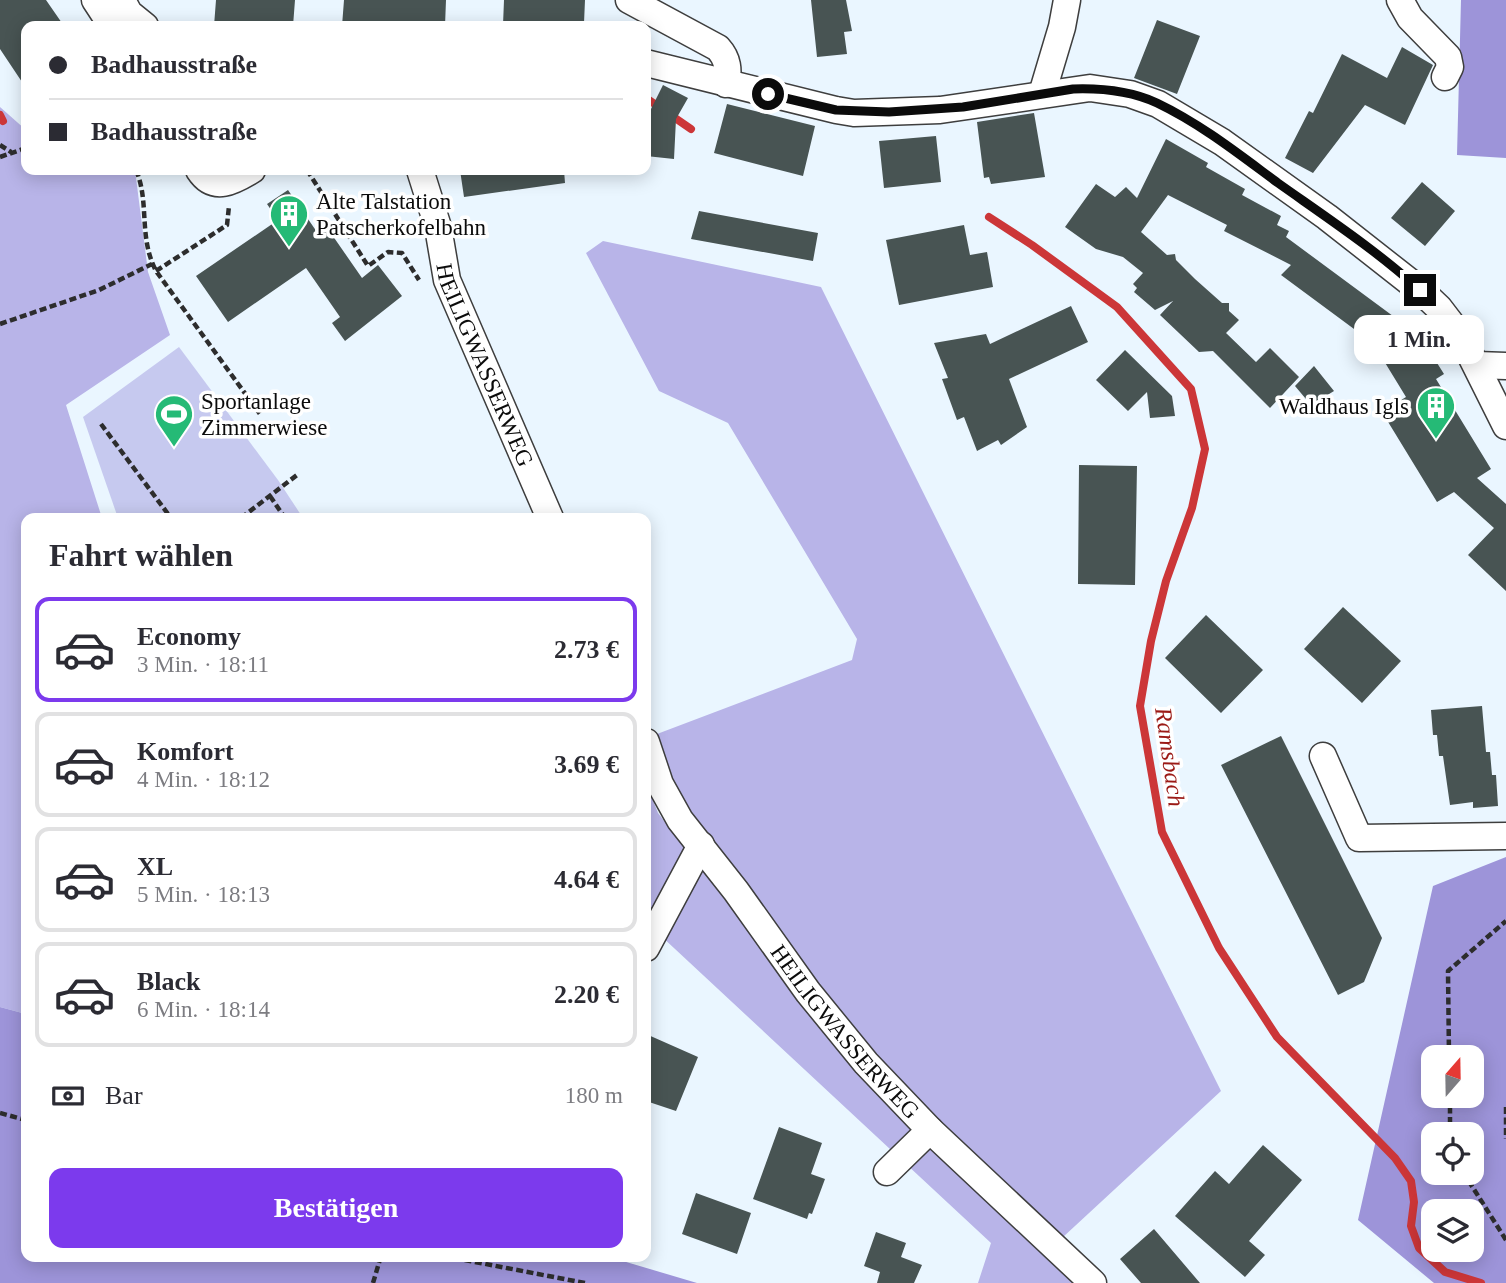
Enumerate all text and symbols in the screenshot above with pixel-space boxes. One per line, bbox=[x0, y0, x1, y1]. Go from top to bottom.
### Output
text: Badhausstraße bbox=[91, 50, 257, 79]
route start bbox=[752, 78, 784, 110]
text: Badhausstraße bbox=[91, 117, 257, 146]
place label: Alte Talstation Patscherkofelbahn bbox=[316, 189, 486, 240]
building icon: Alte Talstation Patscherkofelbahn bbox=[268, 193, 310, 248]
street label: HEILIGWASSERWEG bbox=[431, 261, 538, 470]
route end bbox=[1404, 274, 1436, 306]
callout: 1 Min. bbox=[1355, 314, 1485, 364]
text: 1 Min. bbox=[1387, 327, 1451, 352]
building icon: Waldhaus Igls bbox=[1415, 385, 1457, 440]
place label: Sportanlage Zimmerwiese bbox=[201, 389, 327, 440]
sports icon: Sportanlage Zimmerwiese bbox=[153, 393, 195, 448]
place label: Waldhaus Igls bbox=[1279, 394, 1409, 419]
text: Fahrt wählen bbox=[49, 537, 233, 573]
icon: car bbox=[53, 618, 116, 681]
text: Economy bbox=[137, 622, 241, 651]
text: 2.73 € bbox=[554, 635, 619, 664]
text: 3 Min. · 18:11 bbox=[137, 652, 269, 677]
water label: Ramsbach bbox=[1150, 705, 1190, 808]
icon: car bbox=[53, 733, 116, 796]
text: Komfort bbox=[137, 737, 234, 766]
text: 3.69 € bbox=[554, 750, 619, 779]
text: 4 Min. · 18:12 bbox=[137, 767, 270, 792]
icon: car bbox=[53, 848, 116, 911]
text: XL bbox=[137, 852, 173, 881]
text: 4.64 € bbox=[554, 865, 619, 894]
text: 5 Min. · 18:13 bbox=[137, 882, 270, 907]
street label: HEILIGWASSERWEG bbox=[765, 940, 924, 1124]
icon: car bbox=[53, 963, 116, 1026]
text: Black bbox=[137, 967, 201, 996]
text: 2.20 € bbox=[554, 980, 619, 1009]
text: 6 Min. · 18:14 bbox=[137, 997, 270, 1022]
north arrow bbox=[1421, 1045, 1484, 1108]
map controls bbox=[1421, 1045, 1484, 1262]
icon: cash bbox=[49, 1077, 87, 1115]
text: Bar bbox=[105, 1081, 143, 1110]
text: 180 m bbox=[565, 1083, 623, 1108]
button: locate bbox=[1421, 1122, 1484, 1185]
button: Bestätigen bbox=[49, 1168, 623, 1248]
button: layers bbox=[1421, 1199, 1484, 1262]

